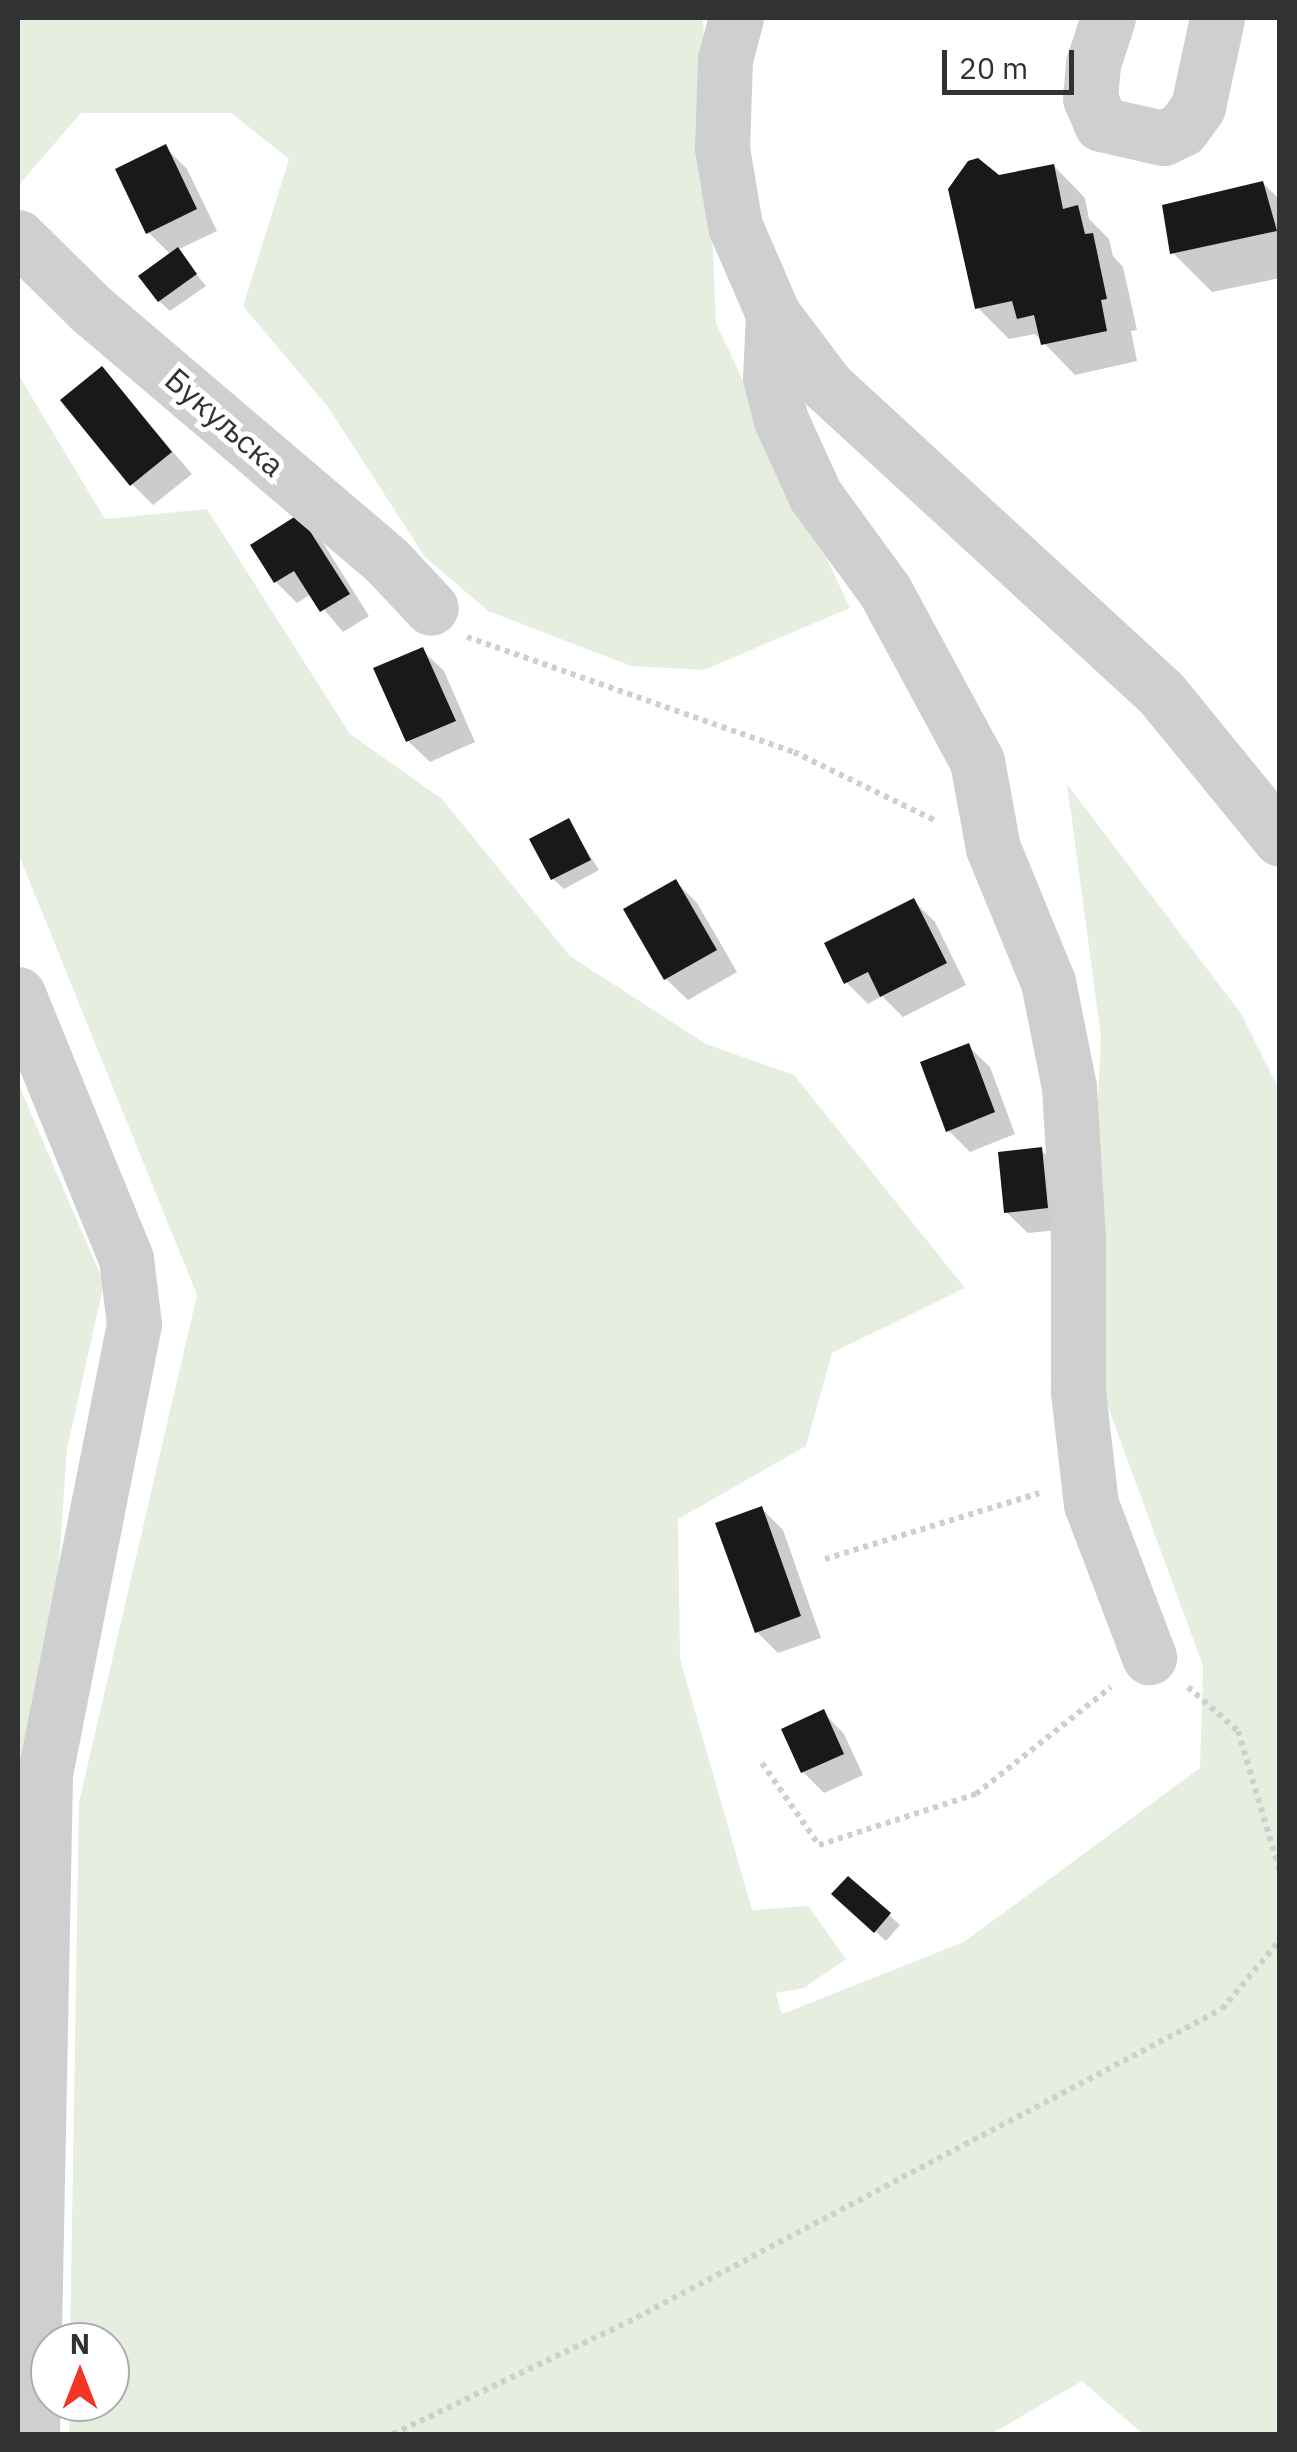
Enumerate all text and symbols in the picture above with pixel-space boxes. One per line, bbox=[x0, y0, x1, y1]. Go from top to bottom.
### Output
scale bar bbox=[947, 30, 1080, 92]
text: 20 m bbox=[959, 48, 1028, 87]
street label: Букуљска bbox=[158, 360, 292, 484]
north arrow bbox=[30, 2322, 130, 2422]
text: N bbox=[70, 2325, 90, 2362]

